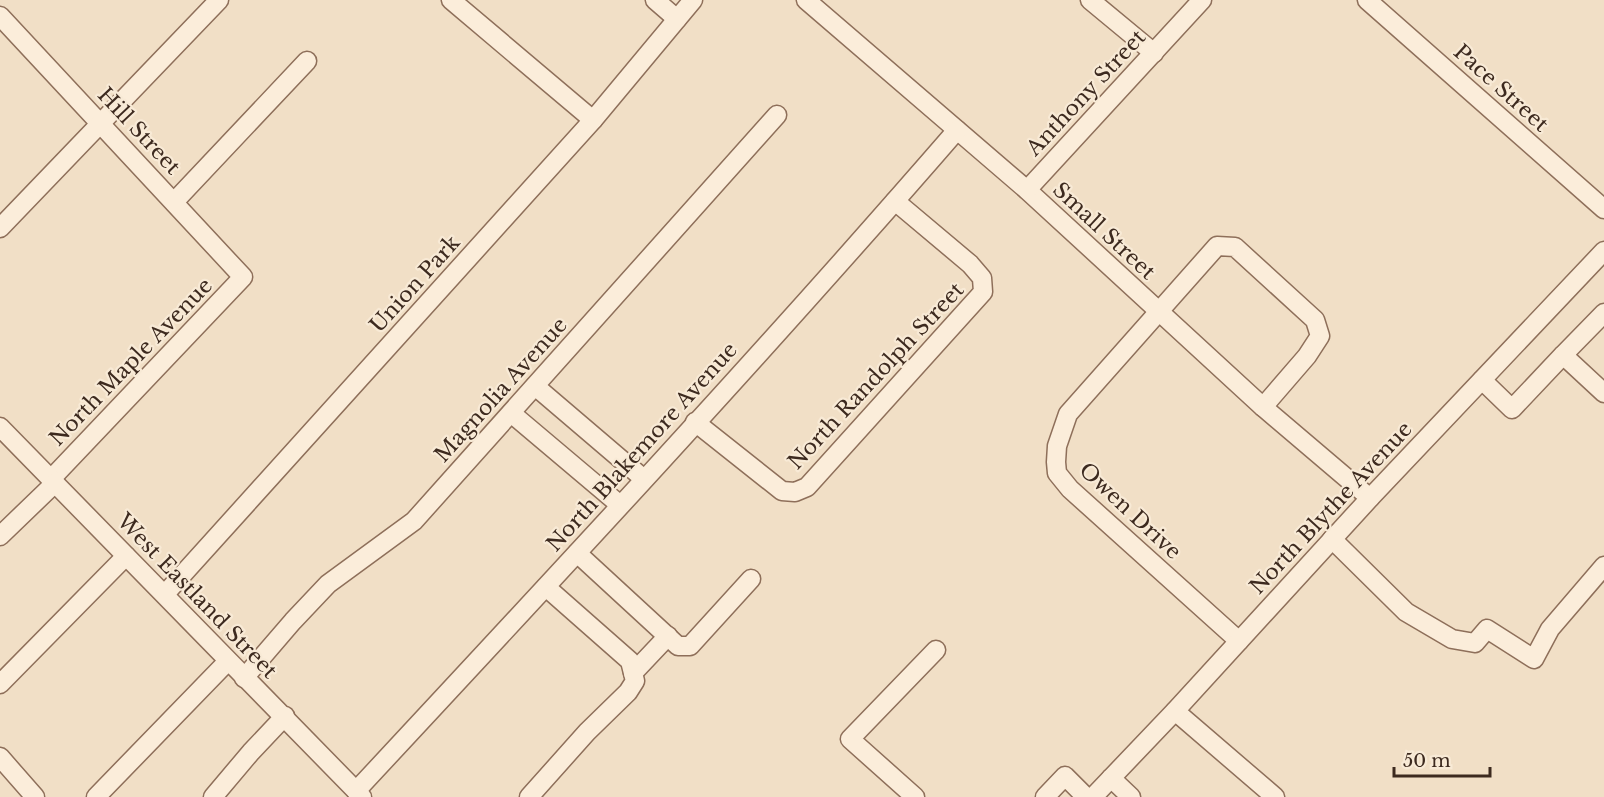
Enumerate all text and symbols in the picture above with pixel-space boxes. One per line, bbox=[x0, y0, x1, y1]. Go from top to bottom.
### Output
street label: Anthony Street bbox=[1020, 25, 1151, 162]
street label: Pace Street bbox=[1448, 39, 1554, 137]
street label: Hill Street bbox=[92, 82, 186, 180]
street label: Small Street bbox=[1047, 177, 1161, 285]
street label: Union Park bbox=[365, 230, 466, 338]
street label: North Maple Avenue bbox=[44, 273, 218, 451]
street label: North Randolph Street bbox=[783, 277, 969, 475]
street label: Magnolia Avenue bbox=[429, 312, 573, 468]
street label: North Blakemore Avenue bbox=[541, 337, 743, 557]
street label: North Blythe Avenue bbox=[1244, 416, 1418, 600]
street label: Owen Drive bbox=[1074, 457, 1186, 565]
street label: West Eastland Street bbox=[111, 507, 283, 684]
scale bar bbox=[1394, 740, 1490, 778]
text: 50 m bbox=[1403, 750, 1451, 772]

